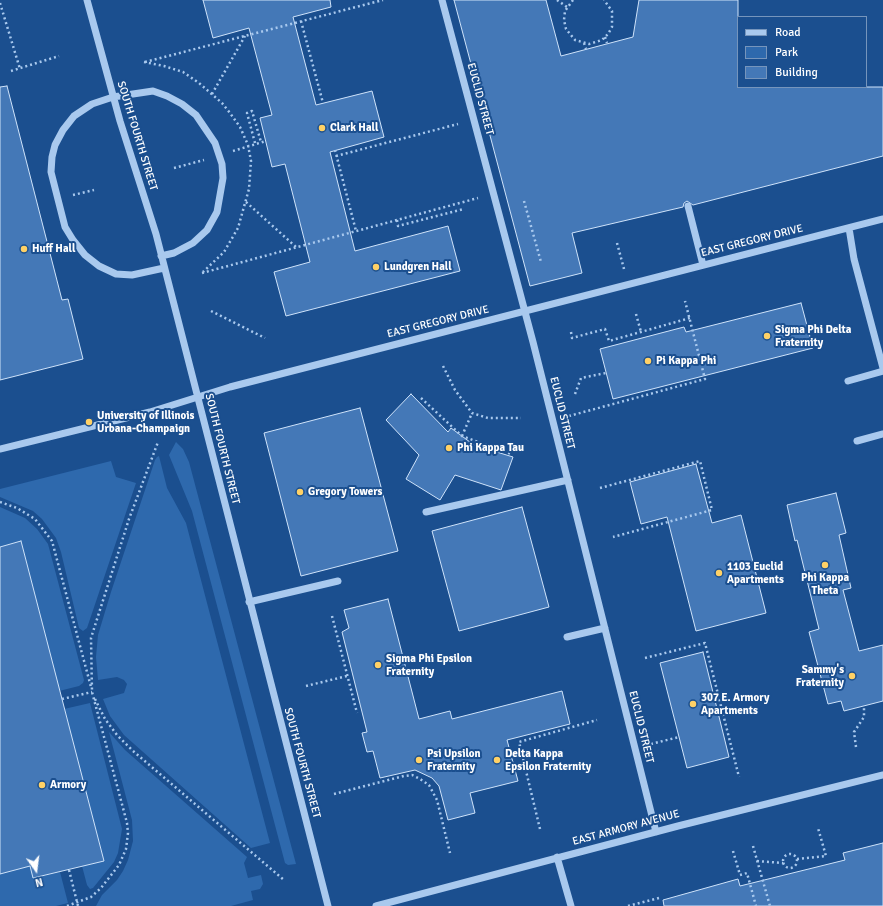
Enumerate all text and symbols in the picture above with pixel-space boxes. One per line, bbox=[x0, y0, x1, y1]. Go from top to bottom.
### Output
legend bbox=[737, 16, 867, 88]
text: Road bbox=[775, 25, 801, 40]
text: Park bbox=[775, 45, 798, 60]
street label: EUCLID STREET bbox=[464, 61, 496, 137]
text: Building bbox=[775, 65, 818, 80]
street label: SOUTH FOURTH STREET bbox=[114, 80, 160, 192]
place label: Clark Hall bbox=[330, 121, 378, 135]
marker: Clark Hall bbox=[317, 123, 327, 133]
street label: EAST GREGORY DRIVE bbox=[700, 222, 804, 260]
place label: Huff Hall bbox=[32, 242, 75, 256]
marker: Huff Hall bbox=[19, 244, 29, 254]
place label: Lundgren Hall bbox=[384, 260, 452, 274]
marker: Lundgren Hall bbox=[371, 262, 381, 272]
street label: EAST GREGORY DRIVE bbox=[386, 303, 490, 341]
place label: Sigma Phi Delta Fraternity bbox=[775, 323, 851, 349]
marker: Sigma Phi Delta Fraternity bbox=[762, 331, 772, 341]
place label: Pi Kappa Phi bbox=[656, 354, 716, 368]
marker: Pi Kappa Phi bbox=[643, 356, 653, 366]
street label: EUCLID STREET bbox=[547, 375, 577, 451]
street label: SOUTH FOURTH STREET bbox=[202, 392, 242, 506]
place label: University of Illinois Urbana-Champaign bbox=[97, 409, 194, 435]
marker: University of Illinois Urbana-Champaign bbox=[84, 417, 94, 427]
place label: Phi Kappa Tau bbox=[457, 441, 524, 455]
marker: Phi Kappa Tau bbox=[444, 443, 454, 453]
place label: Gregory Towers bbox=[308, 485, 382, 499]
marker: Gregory Towers bbox=[295, 487, 305, 497]
place label: 1103 Euclid Apartments bbox=[727, 560, 784, 586]
marker: Phi Kappa Theta bbox=[820, 560, 830, 570]
marker: 1103 Euclid Apartments bbox=[714, 568, 724, 578]
place label: Phi Kappa Theta bbox=[801, 571, 849, 597]
place label: Sigma Phi Epsilon Fraternity bbox=[386, 652, 472, 678]
marker: Sigma Phi Epsilon Fraternity bbox=[373, 660, 383, 670]
place label: Sammy's Fraternity bbox=[796, 663, 844, 689]
marker: Sammy's Fraternity bbox=[847, 671, 857, 681]
street label: EUCLID STREET bbox=[626, 689, 656, 765]
place label: 307 E. Armory Apartments bbox=[701, 691, 769, 717]
marker: 307 E. Armory Apartments bbox=[688, 699, 698, 709]
street label: SOUTH FOURTH STREET bbox=[281, 706, 323, 820]
place label: Psi Upsilon Fraternity bbox=[427, 747, 481, 773]
place label: Delta Kappa Epsilon Fraternity bbox=[505, 747, 591, 773]
marker: Psi Upsilon Fraternity bbox=[414, 755, 424, 765]
marker: Delta Kappa Epsilon Fraternity bbox=[492, 755, 502, 765]
place label: Armory bbox=[50, 778, 86, 792]
marker: Armory bbox=[37, 780, 47, 790]
street label: EAST ARMORY AVENUE bbox=[571, 807, 681, 849]
north arrow bbox=[16, 850, 56, 890]
text: N bbox=[34, 875, 44, 889]

